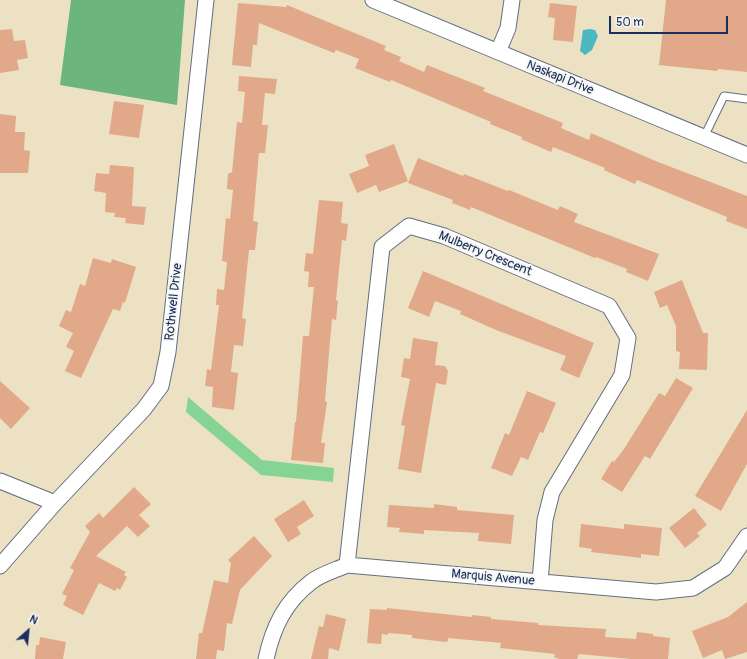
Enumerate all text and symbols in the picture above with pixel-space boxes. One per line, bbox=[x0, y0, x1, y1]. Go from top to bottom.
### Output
scale bar bbox=[611, 8, 730, 34]
text: 50 m bbox=[616, 15, 644, 30]
street label: Naskapi Drive bbox=[524, 57, 596, 99]
street label: Mulberry Crescent bbox=[436, 228, 534, 280]
street label: Rothwell Drive bbox=[162, 263, 186, 341]
street label: Marquis Avenue bbox=[451, 567, 535, 589]
north arrow bbox=[8, 611, 48, 651]
text: N bbox=[27, 612, 40, 627]

